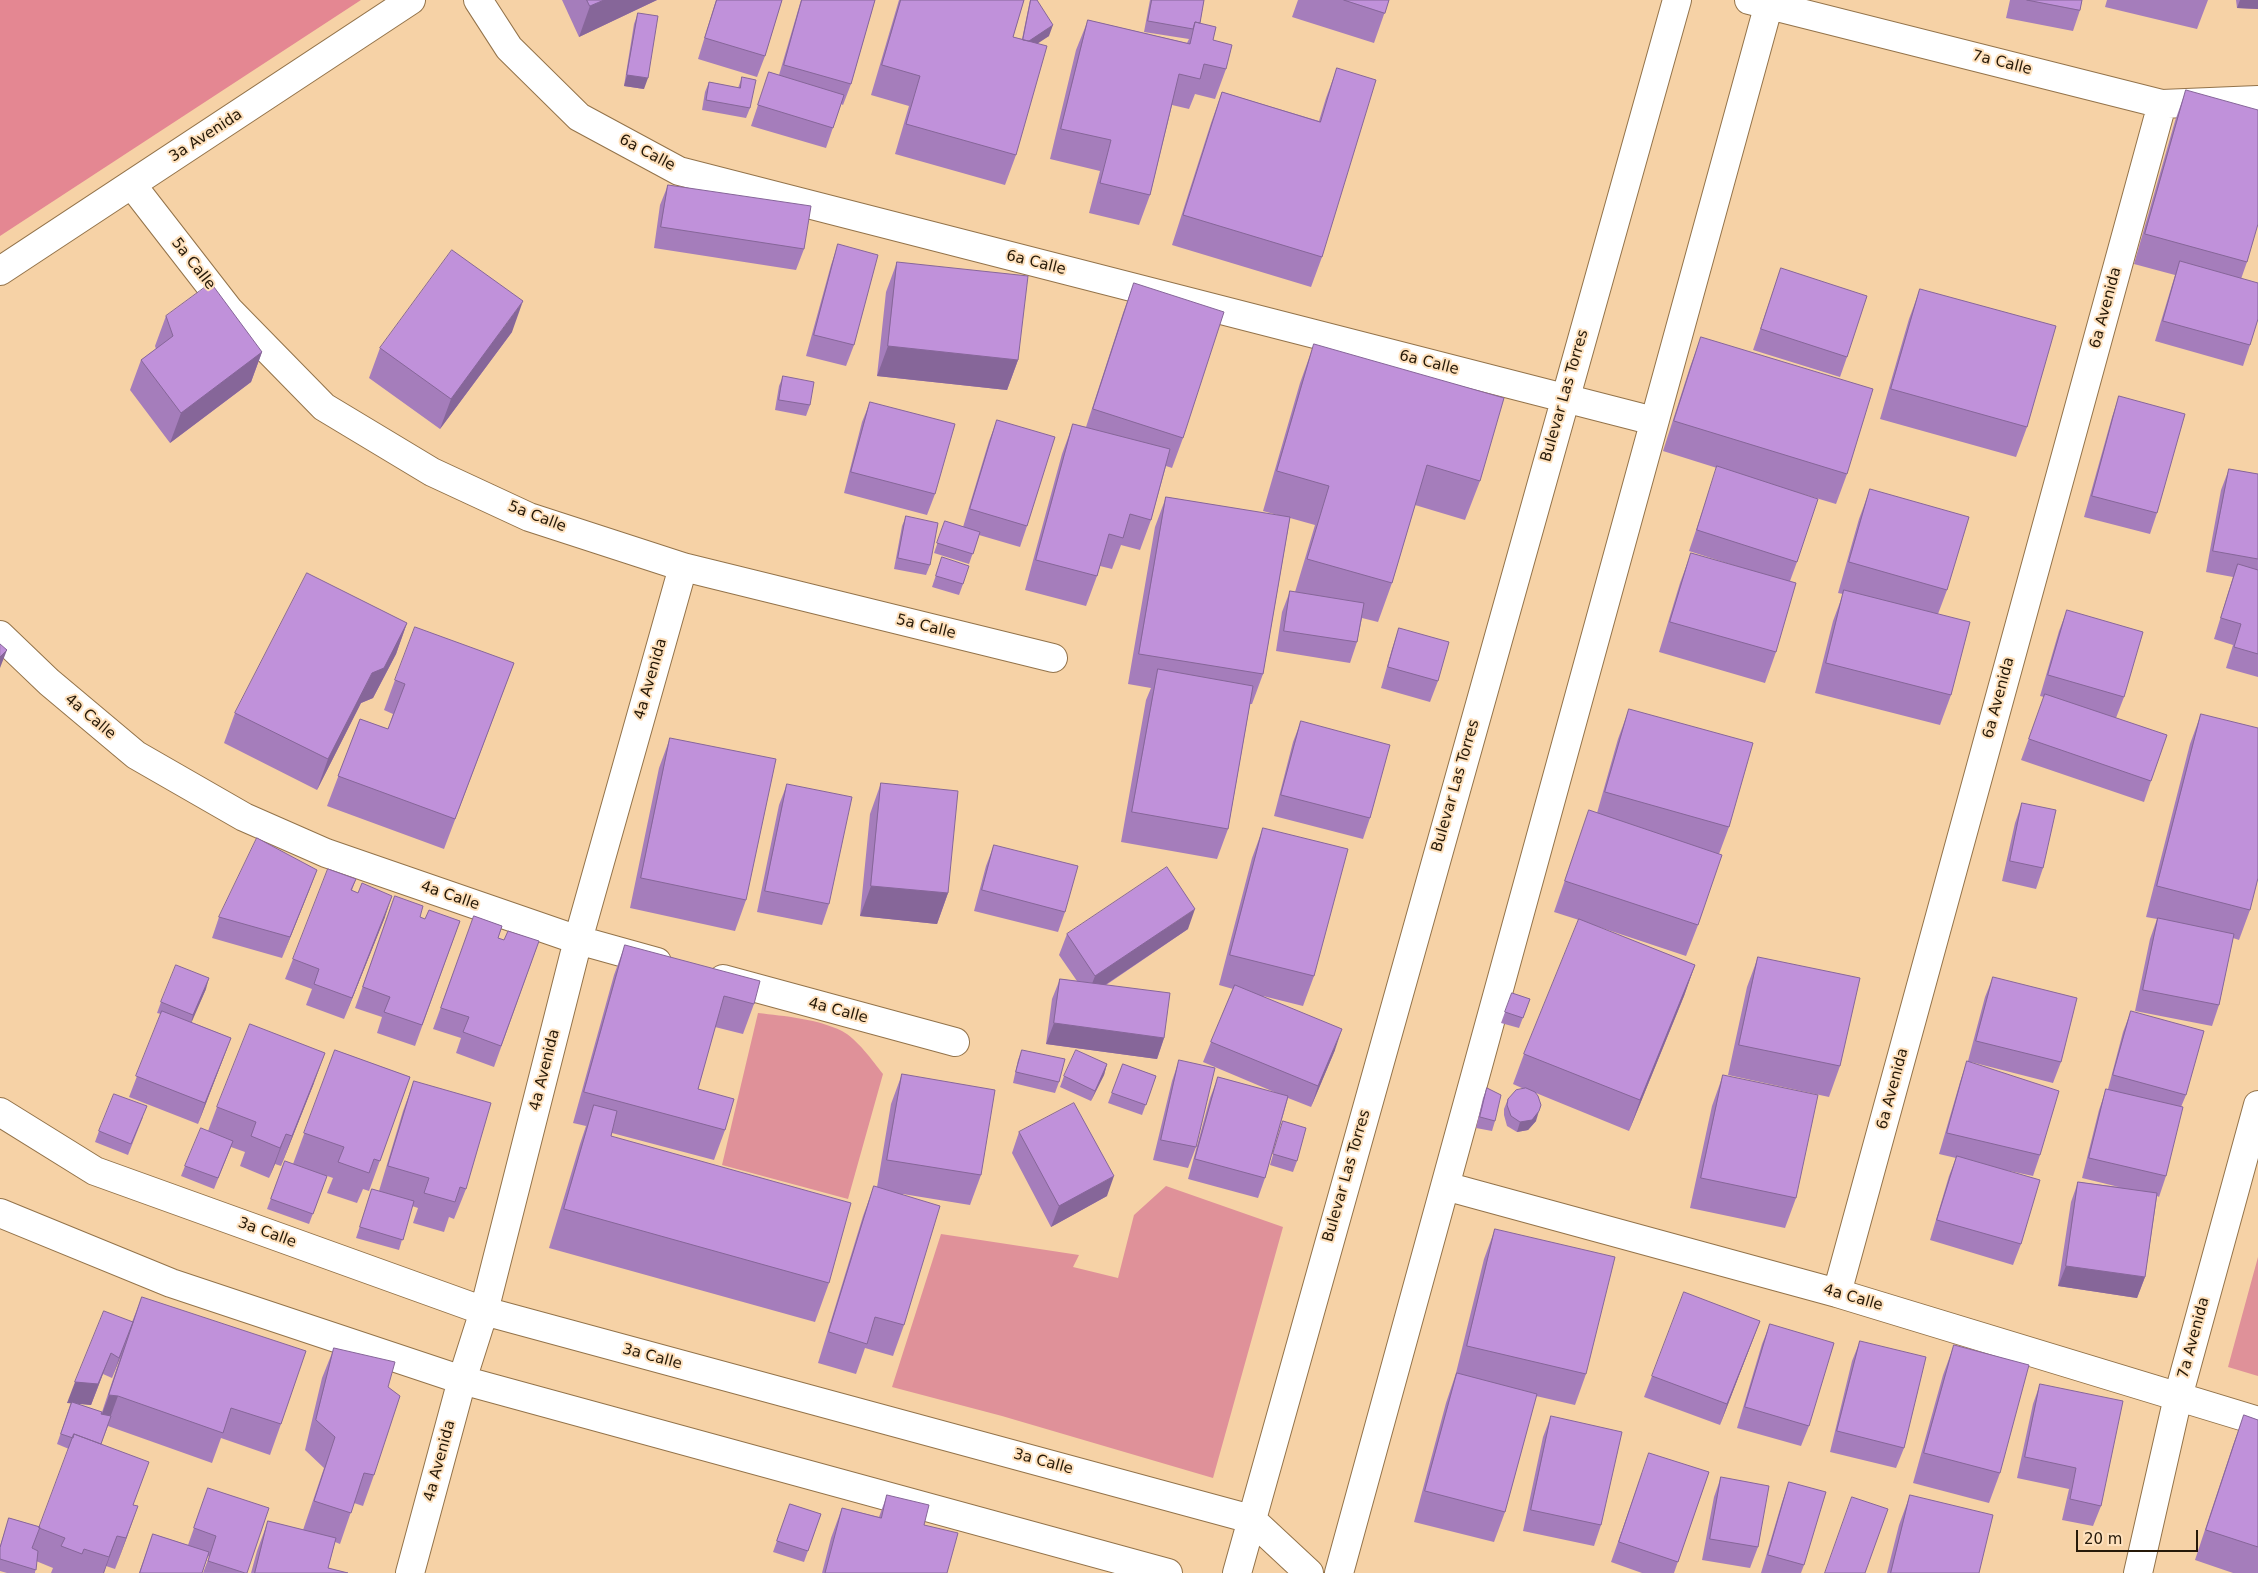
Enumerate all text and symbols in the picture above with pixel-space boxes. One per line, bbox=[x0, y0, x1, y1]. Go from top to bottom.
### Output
street label: 7a Calle bbox=[1970, 47, 2034, 79]
street label: 3a Avenida bbox=[166, 106, 246, 166]
street label: 6a Calle bbox=[616, 131, 678, 175]
street label: 5a Calle bbox=[167, 235, 219, 293]
street label: 6a Calle bbox=[1004, 247, 1068, 279]
street label: 6a Avenida bbox=[2087, 265, 2125, 351]
street label: Bulevar Las Torres bbox=[1537, 328, 1593, 464]
street label: 6a Calle bbox=[1397, 347, 1461, 379]
street label: 5a Calle bbox=[505, 498, 569, 536]
street label: 5a Calle bbox=[894, 611, 958, 643]
street label: 4a Avenida bbox=[631, 636, 671, 722]
street label: 6a Avenida bbox=[1980, 655, 2018, 741]
street label: 4a Calle bbox=[61, 691, 119, 743]
street label: Bulevar Las Torres bbox=[1428, 718, 1484, 854]
street label: 4a Calle bbox=[418, 878, 482, 914]
street label: 4a Calle bbox=[806, 994, 870, 1028]
street label: 4a Avenida bbox=[526, 1027, 564, 1113]
street label: 6a Avenida bbox=[1874, 1046, 1912, 1132]
street label: Bulevar Las Torres bbox=[1319, 1108, 1375, 1244]
street label: 3a Calle bbox=[235, 1214, 299, 1252]
street label: 4a Calle bbox=[1821, 1281, 1885, 1315]
street label: 7a Avenida bbox=[2175, 1295, 2213, 1381]
street label: 3a Calle bbox=[620, 1340, 684, 1374]
street label: 4a Avenida bbox=[421, 1418, 459, 1504]
street label: 3a Calle bbox=[1011, 1445, 1075, 1479]
scale bar bbox=[2078, 1520, 2200, 1552]
text: 20 m bbox=[2084, 1530, 2122, 1548]

